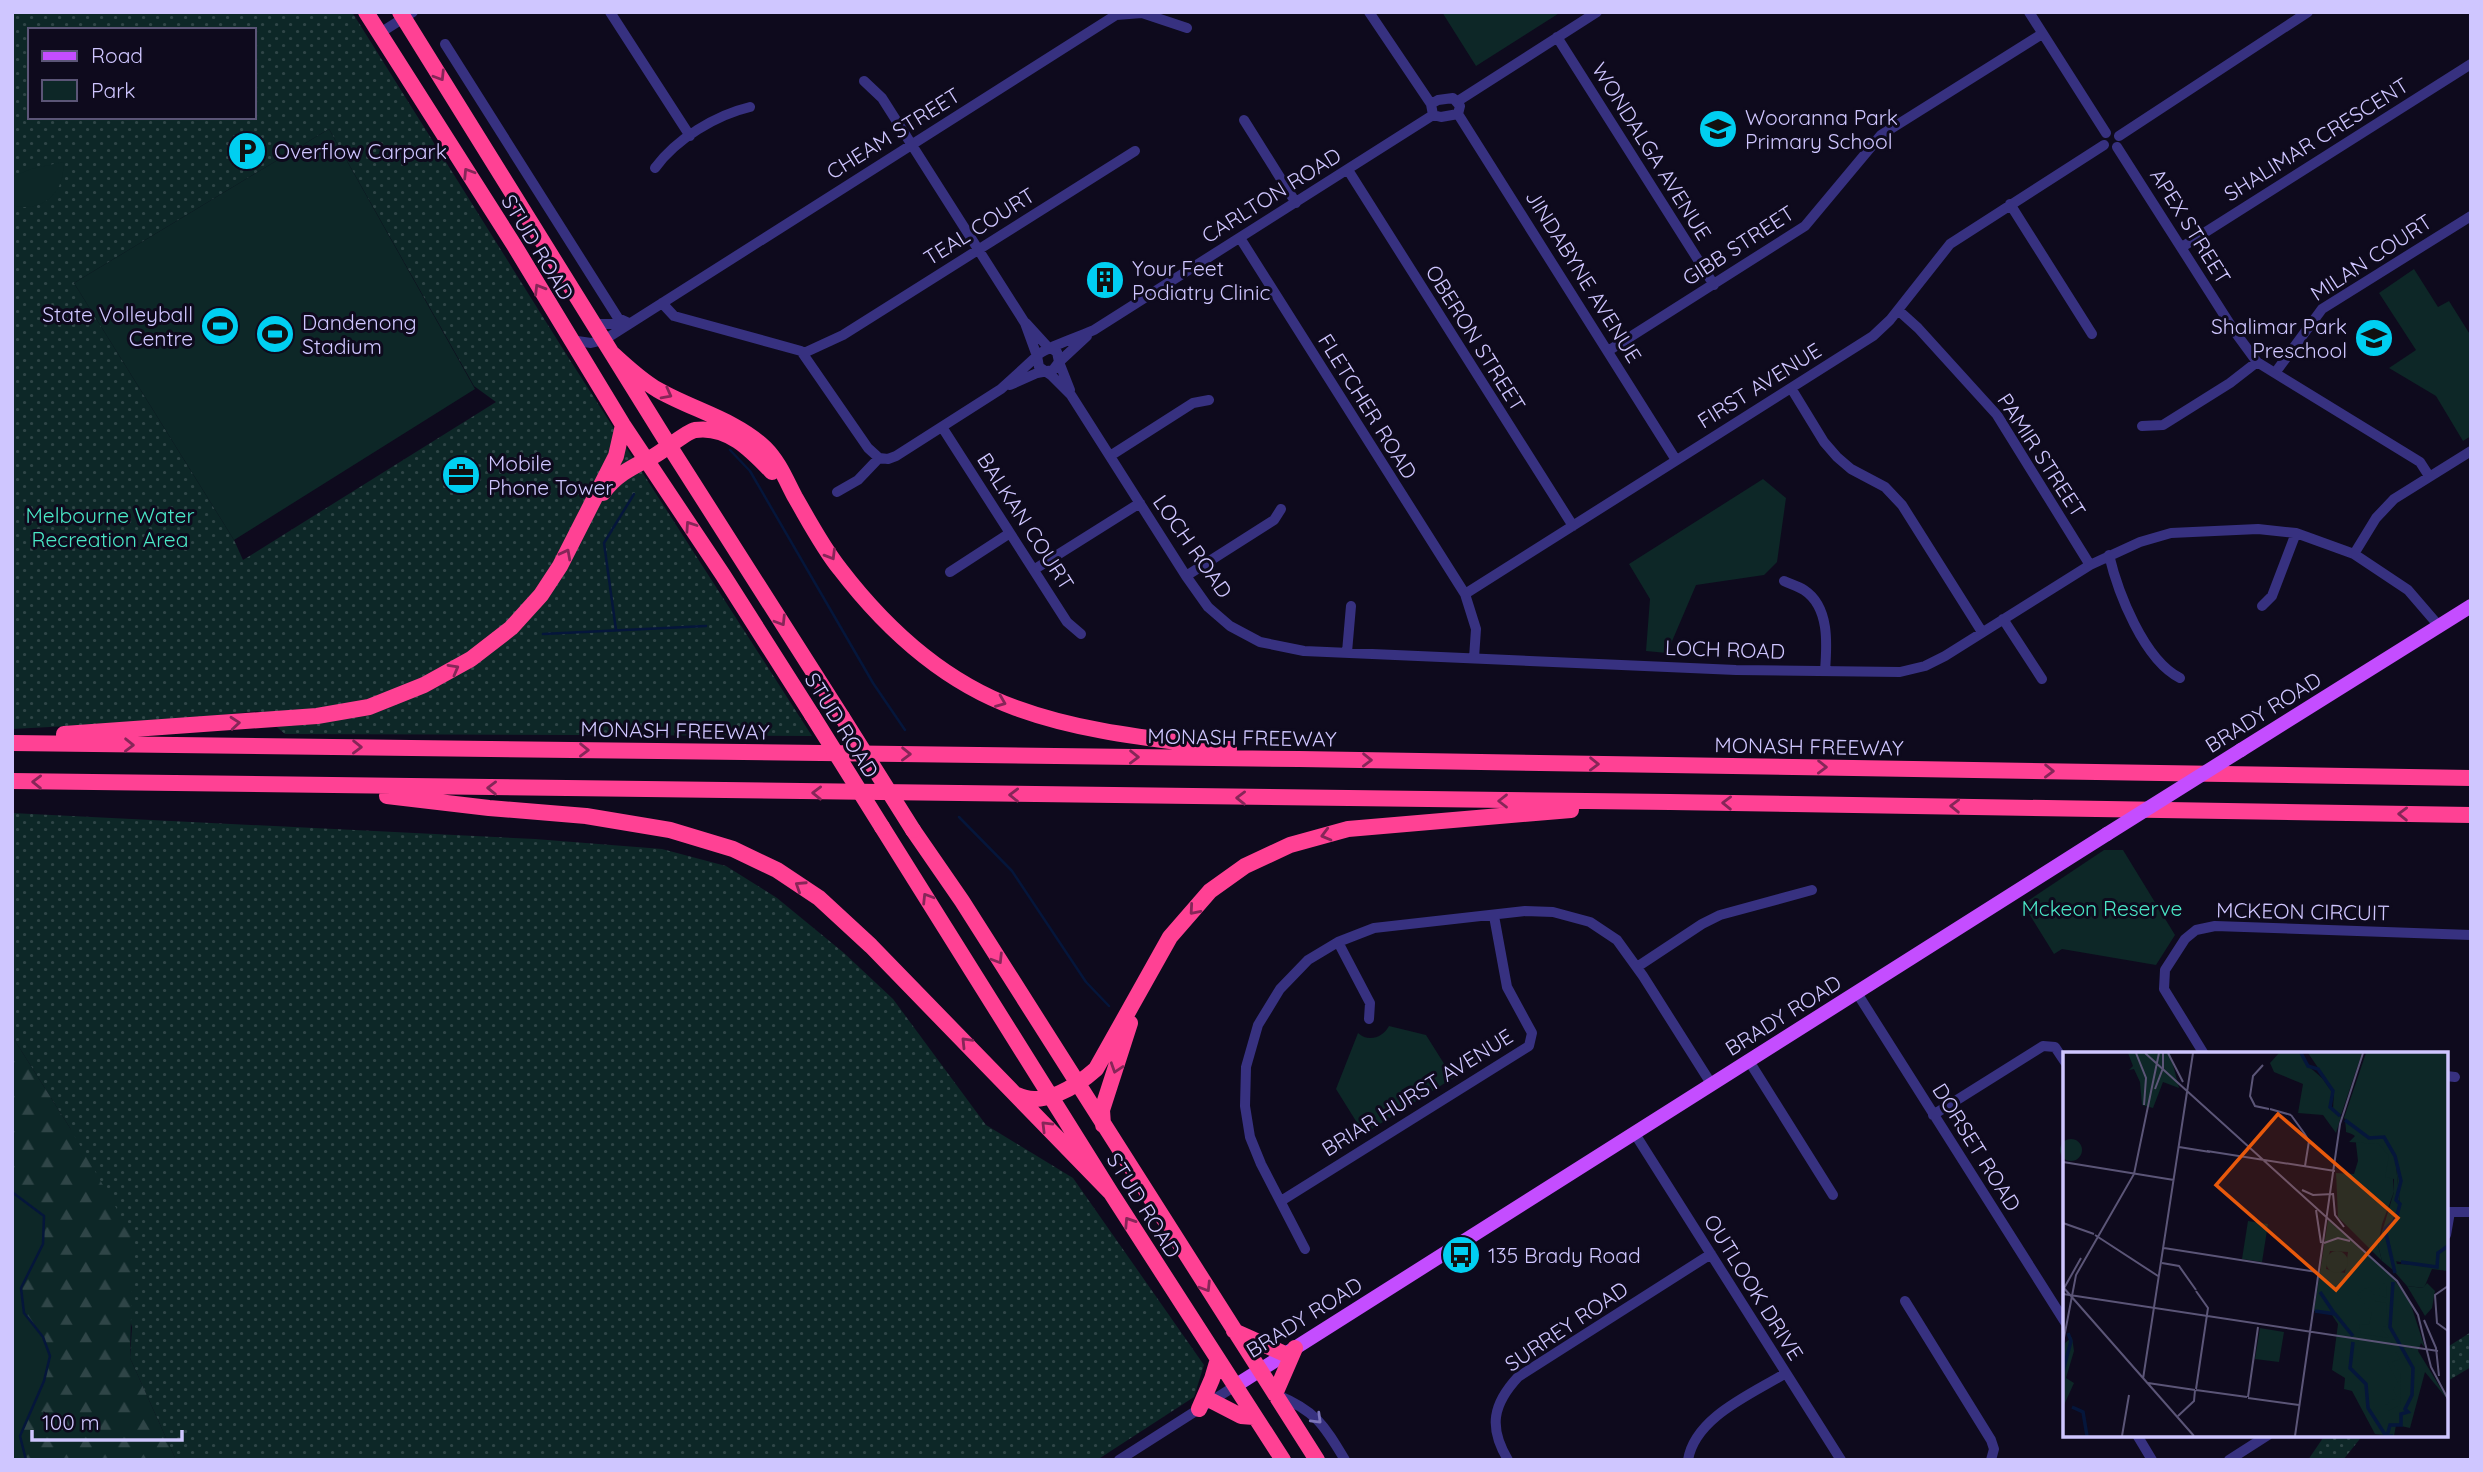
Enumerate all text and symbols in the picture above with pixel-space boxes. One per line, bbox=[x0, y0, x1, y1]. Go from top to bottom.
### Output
legend bbox=[28, 28, 256, 119]
text: Road bbox=[91, 42, 143, 68]
street label: WONDALGA AVENUE bbox=[1587, 57, 1717, 245]
one-way arrow bbox=[432, 68, 445, 81]
street label: SHALIMAR CRESCENT bbox=[2219, 72, 2413, 206]
text: Park bbox=[91, 77, 135, 103]
street label: CHEAM STREET bbox=[821, 82, 965, 184]
place label: Wooranna Park Primary School bbox=[1745, 104, 1898, 154]
school or university icon: Wooranna Park Primary School bbox=[1697, 108, 1739, 150]
parking icon: Overflow Carpark bbox=[226, 130, 268, 172]
place label: Overflow Carpark bbox=[274, 138, 447, 164]
street label: CARLTON ROAD bbox=[1197, 142, 1345, 248]
street label: APEX STREET bbox=[2145, 163, 2237, 289]
one-way arrow bbox=[464, 168, 477, 181]
street label: TEAL COURT bbox=[919, 182, 1039, 270]
street label: JINDABYNE AVENUE bbox=[1520, 185, 1648, 367]
street label: STUD ROAD bbox=[496, 189, 580, 305]
street label: GIBB STREET bbox=[1677, 199, 1799, 291]
street label: MILAN COURT bbox=[2305, 208, 2437, 306]
place label: Your Feet Podiatry Clinic bbox=[1132, 255, 1270, 305]
building icon: Your Feet Podiatry Clinic bbox=[1084, 259, 1126, 301]
street label: OBERON STREET bbox=[1421, 260, 1531, 416]
one-way arrow bbox=[535, 283, 548, 296]
place label: State Volleyball Centre bbox=[42, 301, 193, 351]
sports icon: State Volleyball Centre bbox=[199, 305, 241, 347]
place label: Dandenong Stadium bbox=[302, 309, 417, 359]
sports icon: Dandenong Stadium bbox=[254, 313, 296, 355]
place label: Shalimar Park Preschool bbox=[2211, 313, 2347, 363]
school or university icon: Shalimar Park Preschool bbox=[2353, 317, 2395, 359]
street label: FLETCHER ROAD bbox=[1313, 329, 1423, 483]
street label: FIRST AVENUE bbox=[1692, 337, 1826, 433]
one-way arrow bbox=[660, 386, 673, 400]
street label: PAMIR STREET bbox=[1992, 388, 2092, 522]
street label: BALKAN COURT bbox=[972, 447, 1080, 595]
place label: Mobile Phone Tower bbox=[488, 450, 613, 500]
office icon: Mobile Phone Tower bbox=[440, 454, 482, 496]
street label: LOCH ROAD bbox=[1148, 489, 1238, 603]
park label: Melbourne Water Recreation Area bbox=[25, 502, 195, 552]
one-way arrow bbox=[686, 521, 698, 534]
one-way arrow bbox=[823, 548, 836, 561]
one-way arrow bbox=[558, 549, 571, 561]
one-way arrow bbox=[772, 613, 785, 626]
street label: LOCH ROAD bbox=[1665, 634, 1785, 664]
one-way arrow bbox=[446, 664, 459, 677]
street label: BRADY ROAD bbox=[2200, 666, 2326, 758]
street label: STUD ROAD bbox=[799, 668, 885, 782]
one-way arrow bbox=[994, 693, 1006, 707]
street label: MONASH FREEWAY bbox=[580, 715, 770, 745]
one-way arrow bbox=[230, 716, 241, 731]
street label: MONASH FREEWAY bbox=[1147, 722, 1337, 752]
street label: MONASH FREEWAY bbox=[1714, 731, 1904, 761]
one-way arrow bbox=[124, 737, 135, 752]
one-way arrow bbox=[352, 739, 363, 755]
one-way arrow bbox=[580, 742, 590, 758]
one-way arrow bbox=[901, 746, 912, 762]
one-way arrow bbox=[1128, 749, 1139, 764]
one-way arrow bbox=[1361, 752, 1372, 767]
one-way arrow bbox=[1589, 756, 1600, 771]
one-way arrow bbox=[1816, 760, 1827, 775]
one-way arrow bbox=[2044, 763, 2055, 779]
one-way arrow bbox=[32, 774, 43, 789]
one-way arrow bbox=[486, 780, 497, 796]
one-way arrow bbox=[812, 785, 822, 801]
one-way arrow bbox=[1008, 787, 1018, 803]
one-way arrow bbox=[1235, 790, 1246, 806]
one-way arrow bbox=[1498, 793, 1509, 808]
one-way arrow bbox=[1721, 795, 1732, 811]
one-way arrow bbox=[1949, 799, 1960, 814]
one-way arrow bbox=[2397, 806, 2407, 822]
one-way arrow bbox=[1320, 827, 1332, 841]
one-way arrow bbox=[795, 881, 808, 894]
one-way arrow bbox=[923, 893, 936, 906]
park label: Mckeon Reserve bbox=[2022, 895, 2183, 921]
street label: MCKEON CIRCUIT bbox=[2216, 896, 2390, 926]
one-way arrow bbox=[1190, 902, 1202, 915]
one-way arrow bbox=[990, 952, 1003, 965]
street label: BRADY ROAD bbox=[1720, 969, 1846, 1061]
street label: BRIAR HURST AVENUE bbox=[1317, 1023, 1517, 1161]
one-way arrow bbox=[961, 1037, 974, 1050]
inset map bbox=[2063, 1052, 2448, 1437]
one-way arrow bbox=[1110, 1061, 1124, 1073]
street label: DORSET ROAD bbox=[1927, 1078, 2027, 1216]
one-way arrow bbox=[1042, 1122, 1055, 1135]
street label: STUD ROAD bbox=[1101, 1148, 1187, 1262]
street label: OUTLOOK DRIVE bbox=[1699, 1209, 1809, 1365]
one-way arrow bbox=[1125, 1216, 1138, 1229]
bus stop icon: 135 Brady Road bbox=[1440, 1234, 1482, 1276]
place label: 135 Brady Road bbox=[1488, 1242, 1641, 1268]
street label: BRADY ROAD bbox=[1241, 1271, 1367, 1363]
street label: SURREY ROAD bbox=[1500, 1275, 1632, 1377]
one-way arrow bbox=[1197, 1279, 1210, 1292]
scale bar bbox=[32, 1398, 182, 1442]
text: 100 m bbox=[42, 1409, 100, 1435]
one-way arrow bbox=[1308, 1411, 1321, 1424]

